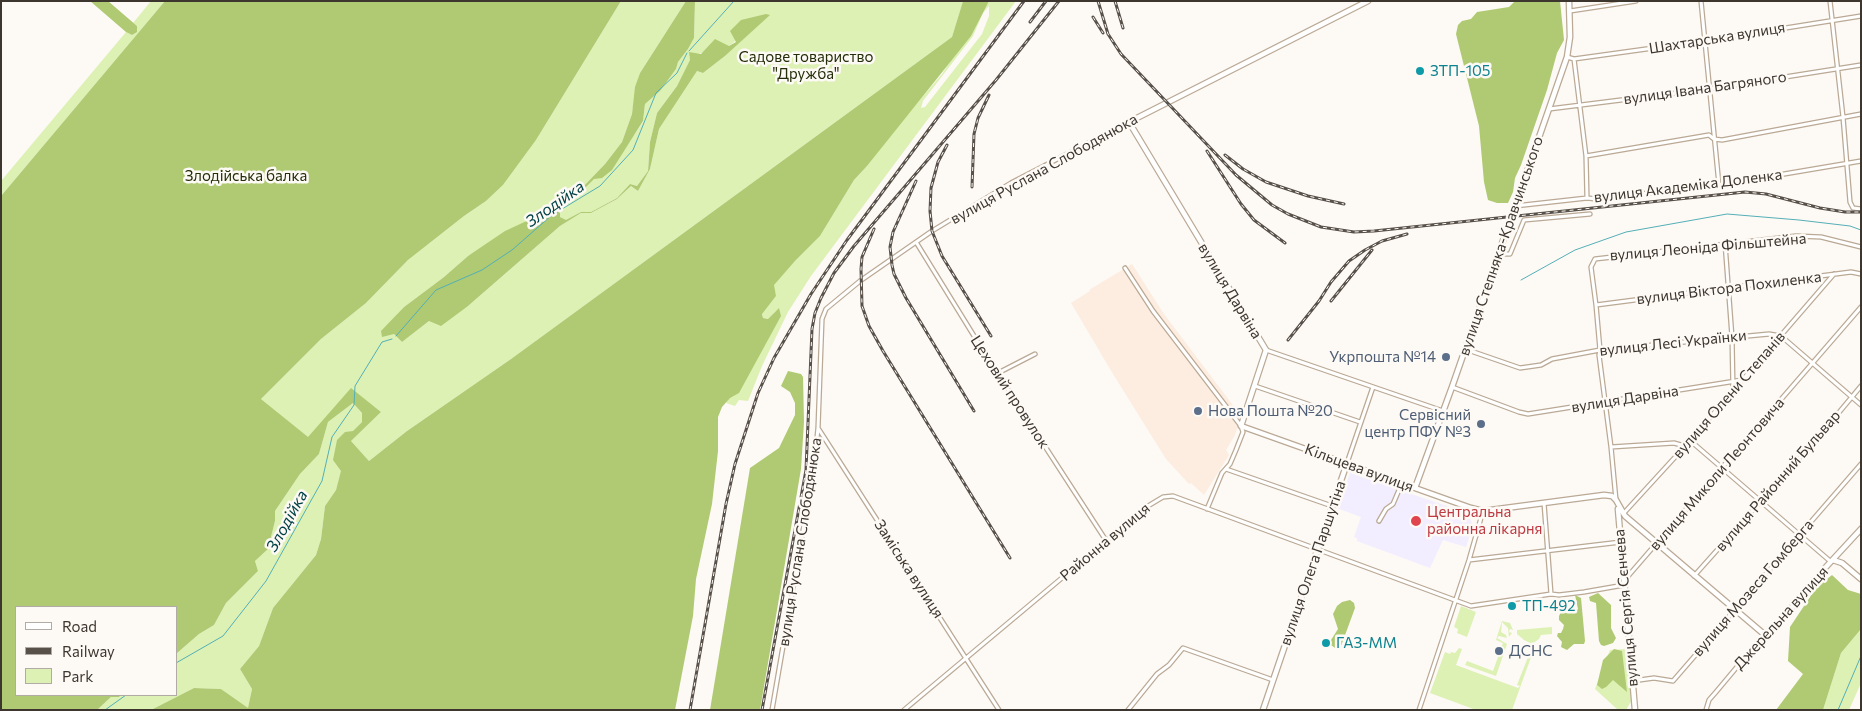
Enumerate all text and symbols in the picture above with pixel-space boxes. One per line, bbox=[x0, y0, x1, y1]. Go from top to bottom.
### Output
street label: Шахтарська вулиця bbox=[1648, 18, 1786, 58]
park label: Садове товариство "Дружба" bbox=[739, 48, 873, 83]
place label: ЗТП-105 bbox=[1430, 62, 1490, 80]
marker: ЗТП-105 bbox=[1414, 65, 1426, 77]
street label: вулиця Івана Багряного bbox=[1622, 68, 1788, 108]
street label: вулиця Руслана Слободянюка bbox=[947, 110, 1141, 228]
street label: вулиця Степняка-Кравчинського bbox=[1455, 134, 1547, 358]
street label: вулиця Академіка Доленка bbox=[1593, 166, 1783, 206]
park label: Злодійська балка bbox=[185, 167, 307, 185]
water label: Злодійка bbox=[522, 177, 588, 231]
street label: вулиця Леоніда Фільштейна bbox=[1609, 229, 1807, 265]
street label: вулиця Дарвіна bbox=[1194, 240, 1266, 342]
street label: вулиця Віктора Похиленка bbox=[1636, 268, 1822, 308]
street label: вулиця Лесі Українки bbox=[1598, 326, 1748, 360]
street label: вулиця Олени Степанів bbox=[1669, 328, 1789, 462]
street label: Цеховий провулок bbox=[967, 332, 1053, 452]
place label: Укрпошта №14 bbox=[1329, 348, 1436, 366]
marker: Укрпошта №14 bbox=[1440, 351, 1452, 363]
street label: вулиця Дарвіна bbox=[1570, 382, 1680, 416]
street label: вулиця Миколи Леонтовича bbox=[1646, 394, 1788, 554]
place label: Нова Пошта №20 bbox=[1208, 402, 1333, 420]
marker: Нова Пошта №20 bbox=[1192, 405, 1204, 417]
place label: Сервісний центр ПФУ №3 bbox=[1365, 406, 1471, 441]
street label: вулиця Районний Бульвар bbox=[1712, 407, 1844, 555]
marker: Сервісний центр ПФУ №3 bbox=[1475, 418, 1487, 430]
street label: вулиця Руслана Слободянюка bbox=[775, 436, 825, 648]
street label: Кільцева вулиця bbox=[1302, 440, 1416, 496]
street label: вулиця Олега Паршутіна bbox=[1276, 478, 1350, 648]
water label: Злодійка bbox=[262, 487, 312, 555]
street label: Районна вулиця bbox=[1056, 499, 1154, 585]
place label: Центральна районна лікарня bbox=[1427, 503, 1542, 538]
marker: Центральна районна лікарня bbox=[1409, 514, 1423, 528]
street label: Заміська вулиця bbox=[870, 516, 948, 622]
street label: вулиця Мозеса Гомберга bbox=[1689, 516, 1817, 660]
street label: вулиця Сергія Сєнчева bbox=[1610, 529, 1642, 687]
street label: Джерельна вулиця bbox=[1730, 563, 1832, 673]
place label: ТП-492 bbox=[1522, 597, 1576, 615]
marker: ТП-492 bbox=[1506, 600, 1518, 612]
legend bbox=[15, 606, 178, 696]
text: Road bbox=[62, 617, 97, 635]
place label: ГАЗ-ММ bbox=[1336, 634, 1397, 652]
marker: ГАЗ-ММ bbox=[1320, 637, 1332, 649]
text: Railway bbox=[62, 642, 115, 660]
place label: ДСНС bbox=[1509, 642, 1553, 660]
marker: ДСНС bbox=[1493, 645, 1505, 657]
text: Park bbox=[62, 667, 93, 685]

